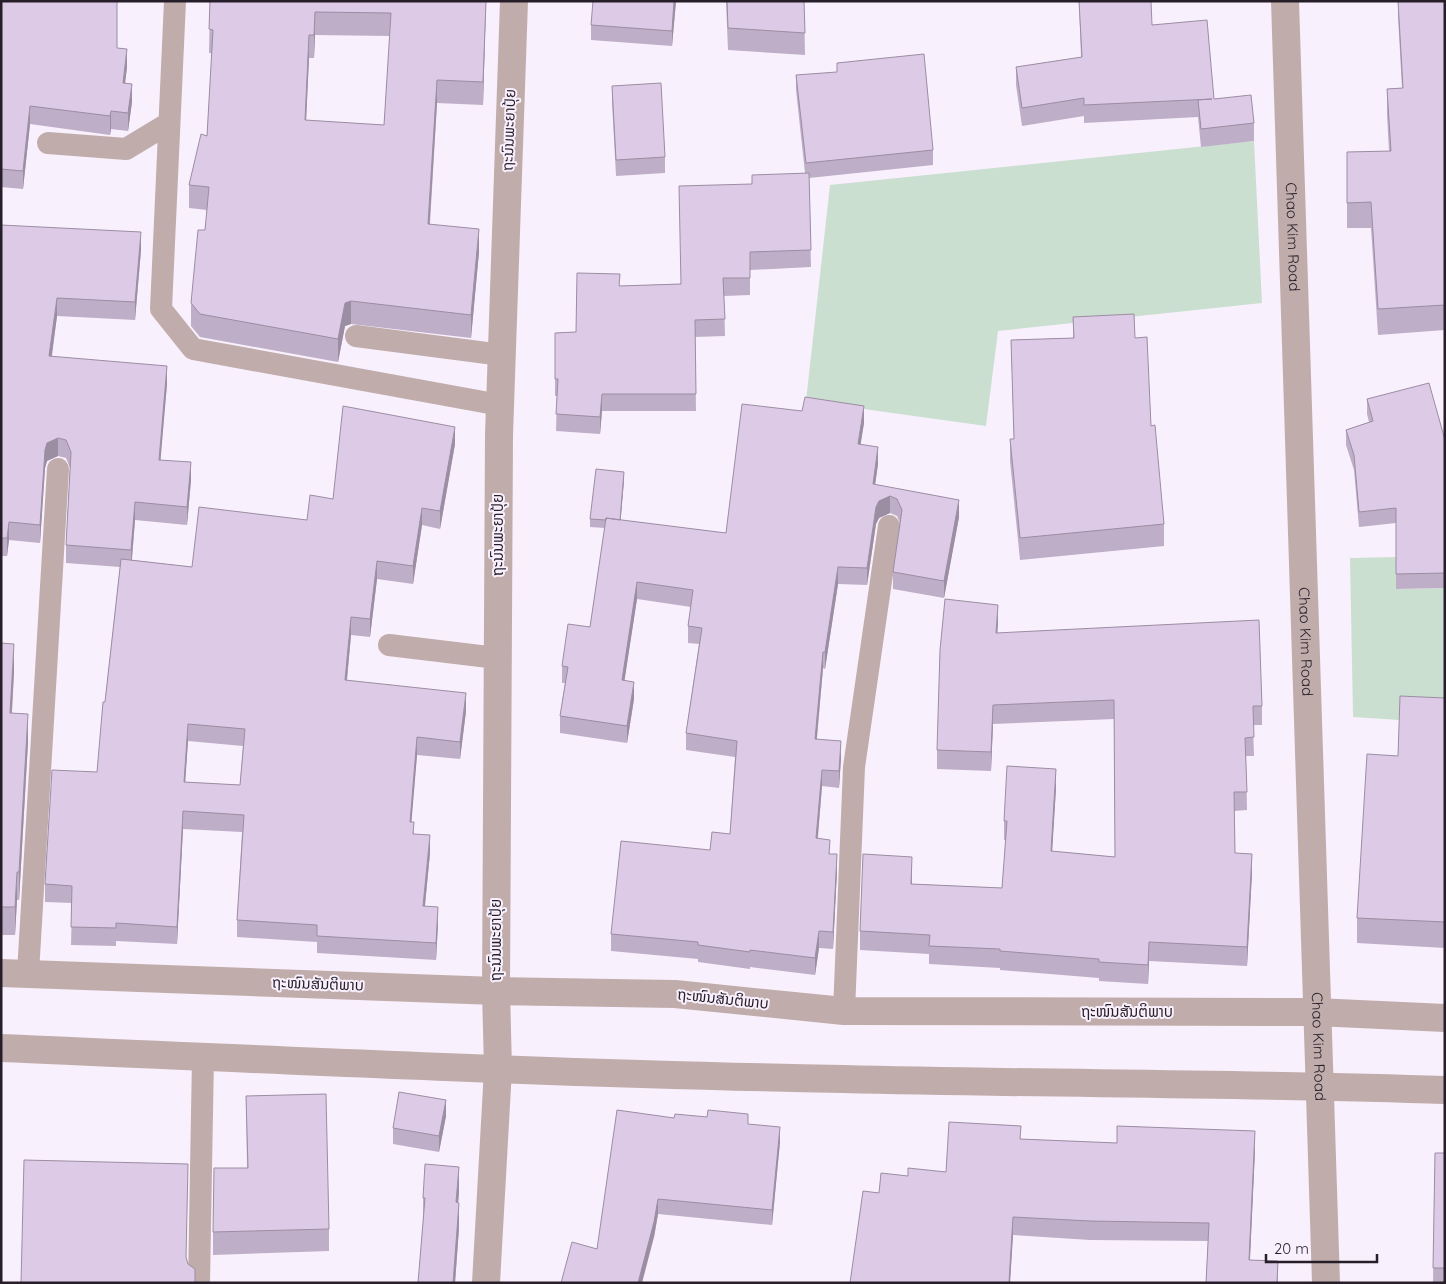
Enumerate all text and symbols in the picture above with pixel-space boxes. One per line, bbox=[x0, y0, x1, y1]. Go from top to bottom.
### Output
street label: ຖະນົນພະຍາປຸ້ຍ bbox=[498, 88, 520, 172]
street label: Chao Kim Road bbox=[1282, 182, 1304, 292]
street label: ຖະນົນພະຍາປຸ້ຍ bbox=[488, 494, 508, 576]
street label: Chao Kim Road bbox=[1295, 587, 1317, 696]
street label: ຖະນົນພະຍາປຸ້ຍ bbox=[486, 899, 506, 981]
street label: ຖະໜົນສັນຕິພາບ bbox=[272, 972, 364, 995]
street label: ຖະໜົນສັນຕິພາບ bbox=[676, 984, 770, 1013]
street label: Chao Kim Road bbox=[1308, 992, 1330, 1101]
street label: ຖະໜົນສັນຕິພາບ bbox=[1081, 1002, 1173, 1021]
scale bar bbox=[1266, 1232, 1377, 1264]
text: 20 m bbox=[1274, 1239, 1309, 1258]

